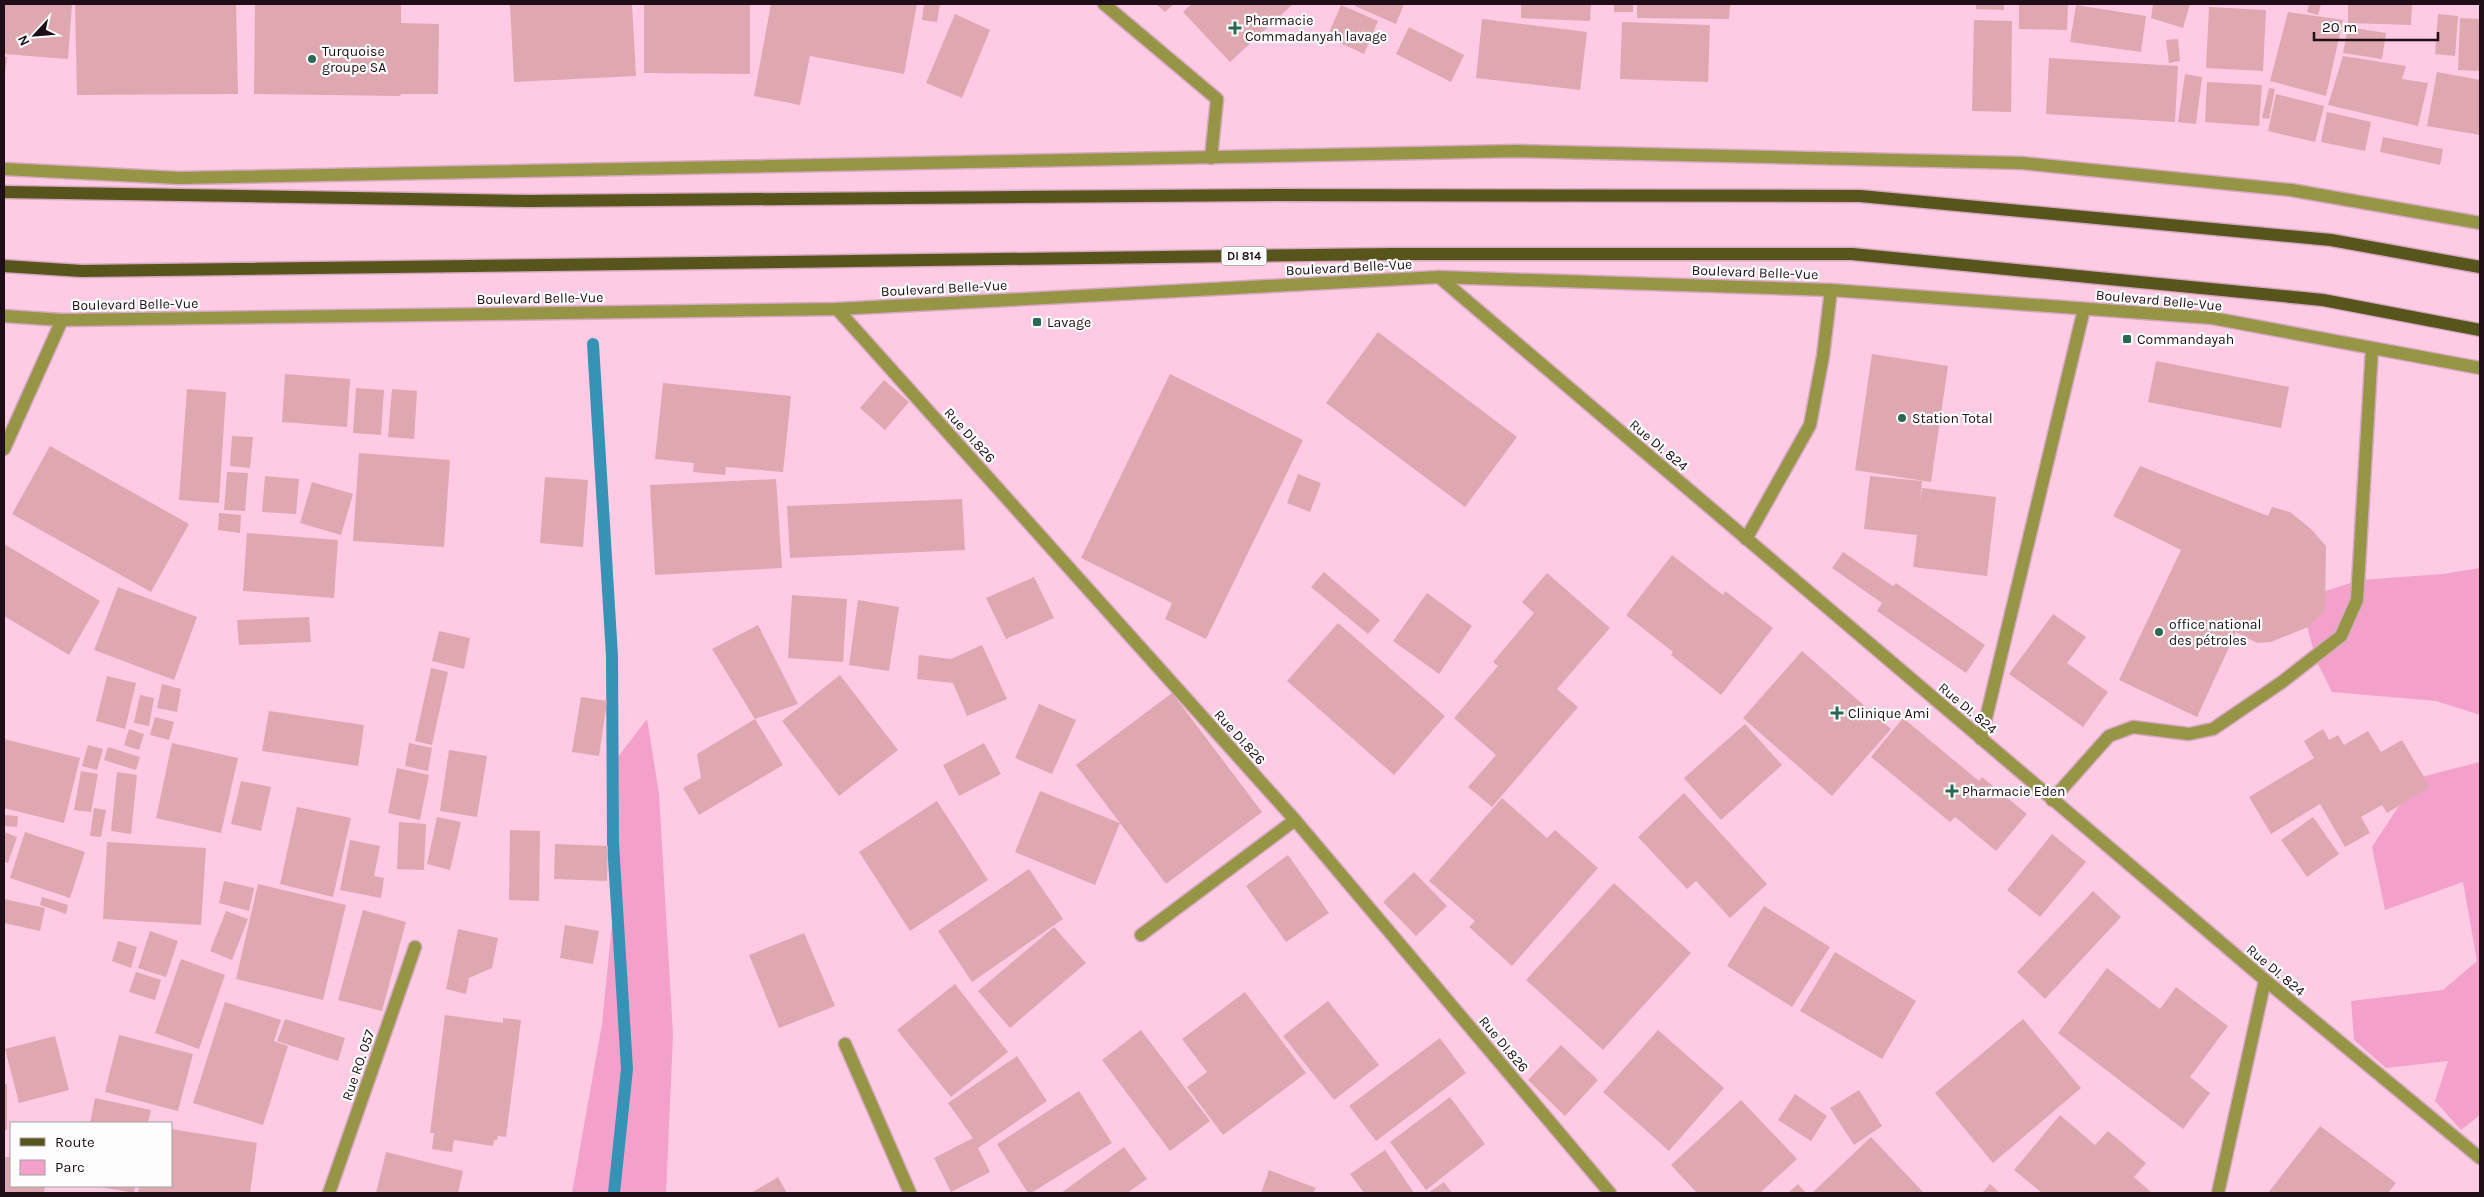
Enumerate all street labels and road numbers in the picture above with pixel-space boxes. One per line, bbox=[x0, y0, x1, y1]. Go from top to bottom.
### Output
road number: DI 814 bbox=[1222, 247, 1266, 266]
street label: Boulevard Belle-Vue bbox=[1285, 256, 1413, 279]
street label: Boulevard Belle-Vue bbox=[1691, 262, 1819, 283]
street label: Boulevard Belle-Vue bbox=[880, 277, 1008, 300]
street label: Boulevard Belle-Vue bbox=[2095, 287, 2223, 314]
street label: Boulevard Belle-Vue bbox=[477, 289, 603, 308]
street label: Boulevard Belle-Vue bbox=[72, 295, 198, 314]
street label: Rue DI.826 bbox=[941, 404, 999, 466]
street label: Rue DI. 824 bbox=[1626, 416, 1692, 475]
street label: Rue DI. 824 bbox=[1935, 679, 2001, 738]
street label: Rue DI.826 bbox=[1211, 706, 1269, 768]
street label: Rue DI. 824 bbox=[2243, 941, 2309, 1000]
street label: Rue DI.826 bbox=[1475, 1013, 1532, 1076]
street label: Rue RO. 057 bbox=[338, 1027, 379, 1103]

